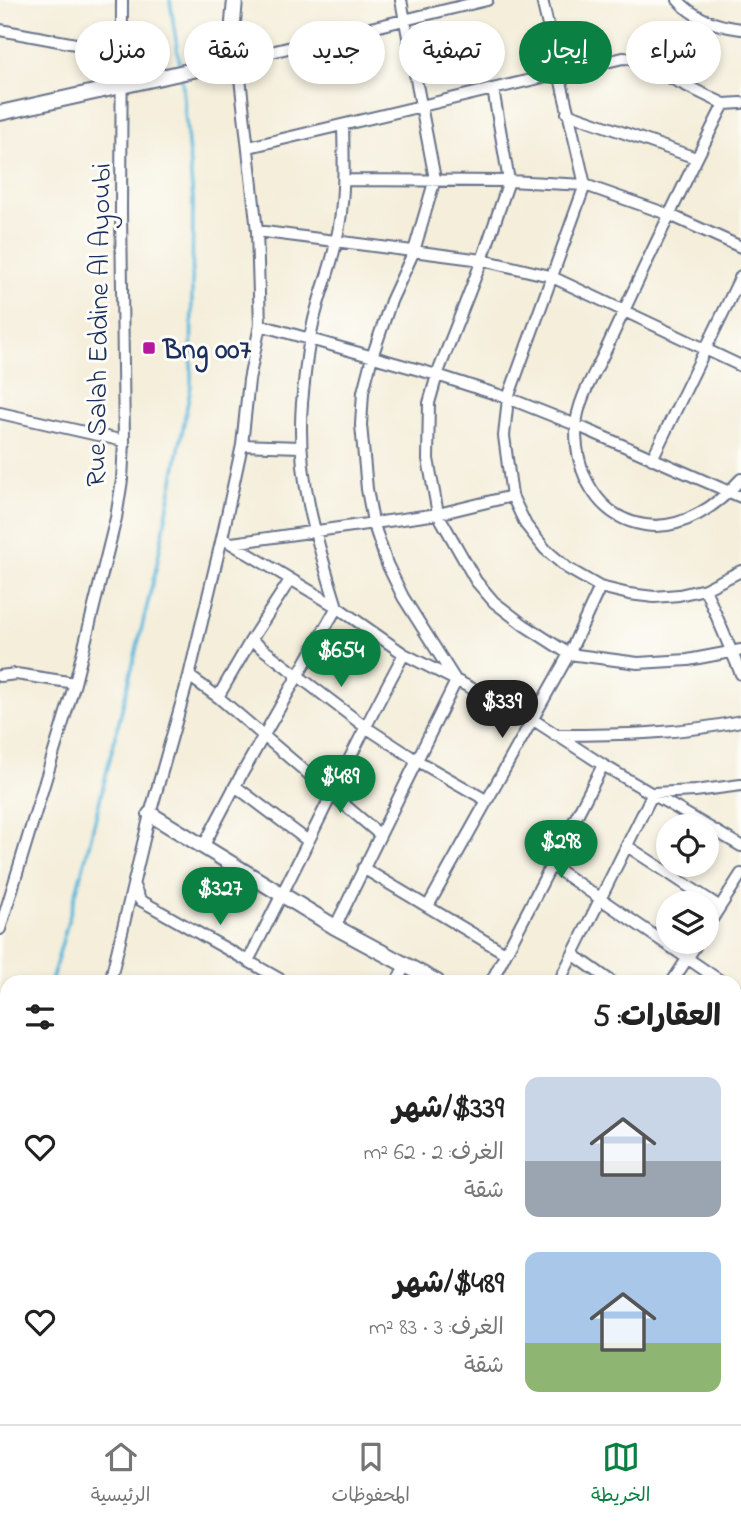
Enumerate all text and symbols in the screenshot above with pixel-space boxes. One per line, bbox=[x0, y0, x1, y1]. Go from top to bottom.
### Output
chip: منزل bbox=[75, 21, 170, 84]
chip: شقة bbox=[184, 21, 274, 84]
chip: جديد bbox=[288, 21, 385, 84]
chip: تصفية bbox=[399, 21, 505, 84]
chip: إيجار bbox=[519, 21, 612, 84]
chip: شراء bbox=[626, 21, 721, 84]
street label: Rue Salah Eddine Al Ayoubi bbox=[77, 163, 124, 487]
place label: Bng 007 bbox=[161, 331, 251, 373]
marker: Bng 007 bbox=[141, 340, 157, 356]
pin: $654 bbox=[300, 630, 382, 689]
text: $654 bbox=[318, 635, 364, 668]
pin: $339 bbox=[461, 680, 543, 740]
text: $339 bbox=[482, 686, 522, 719]
pin: $489 bbox=[299, 756, 381, 815]
text: $489 bbox=[321, 761, 359, 794]
map controls bbox=[656, 814, 719, 954]
button: locate bbox=[656, 814, 719, 877]
pin: $298 bbox=[520, 820, 602, 880]
text: $298 bbox=[541, 826, 581, 859]
pin: $327 bbox=[179, 867, 261, 927]
text: $327 bbox=[198, 873, 242, 906]
button: layers bbox=[656, 891, 719, 954]
text: العقارات: 5 bbox=[593, 996, 721, 1040]
icon: filters bbox=[21, 998, 59, 1036]
text: $339/شهر bbox=[393, 1088, 504, 1132]
icon: home bbox=[581, 1105, 665, 1189]
icon: heart bbox=[21, 1128, 59, 1166]
text: الغرف: 2 · 62 m² bbox=[363, 1137, 504, 1170]
text: شقة bbox=[464, 1175, 504, 1208]
text: $489/شهر bbox=[394, 1263, 504, 1307]
icon: home bbox=[581, 1280, 665, 1364]
icon: heart bbox=[21, 1303, 59, 1341]
text: الغرف: 3 · 83 m² bbox=[369, 1312, 504, 1345]
text: شقة bbox=[464, 1350, 504, 1383]
tab: الرئيسية bbox=[91, 1438, 150, 1511]
tab: المحفوظات bbox=[332, 1438, 410, 1511]
tab: الخريطة bbox=[591, 1438, 650, 1511]

